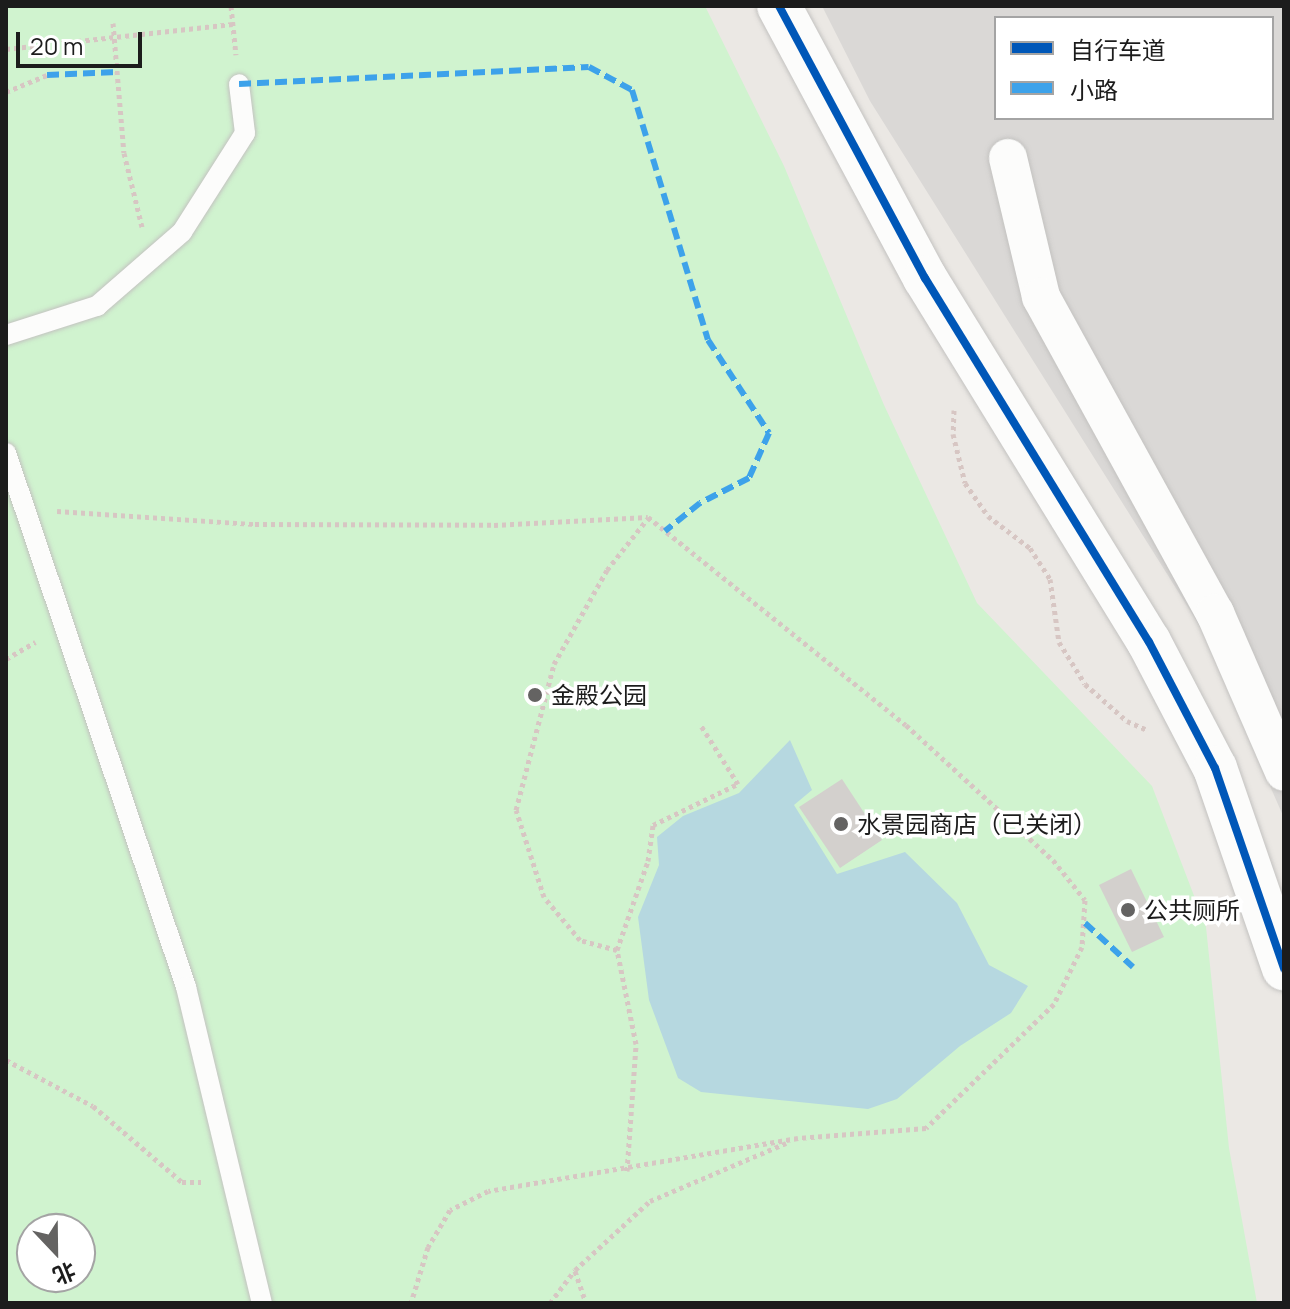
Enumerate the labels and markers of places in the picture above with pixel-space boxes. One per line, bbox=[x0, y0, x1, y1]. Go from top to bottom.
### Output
place label: 金殿公园 bbox=[551, 681, 647, 709]
marker: 金殿公园 bbox=[526, 686, 544, 704]
place label: 水景园商店（已关闭） bbox=[857, 810, 1097, 838]
marker: 水景园商店（已关闭） bbox=[832, 815, 850, 833]
place label: 公共厕所 bbox=[1144, 896, 1240, 924]
marker: 公共厕所 bbox=[1119, 901, 1137, 919]

